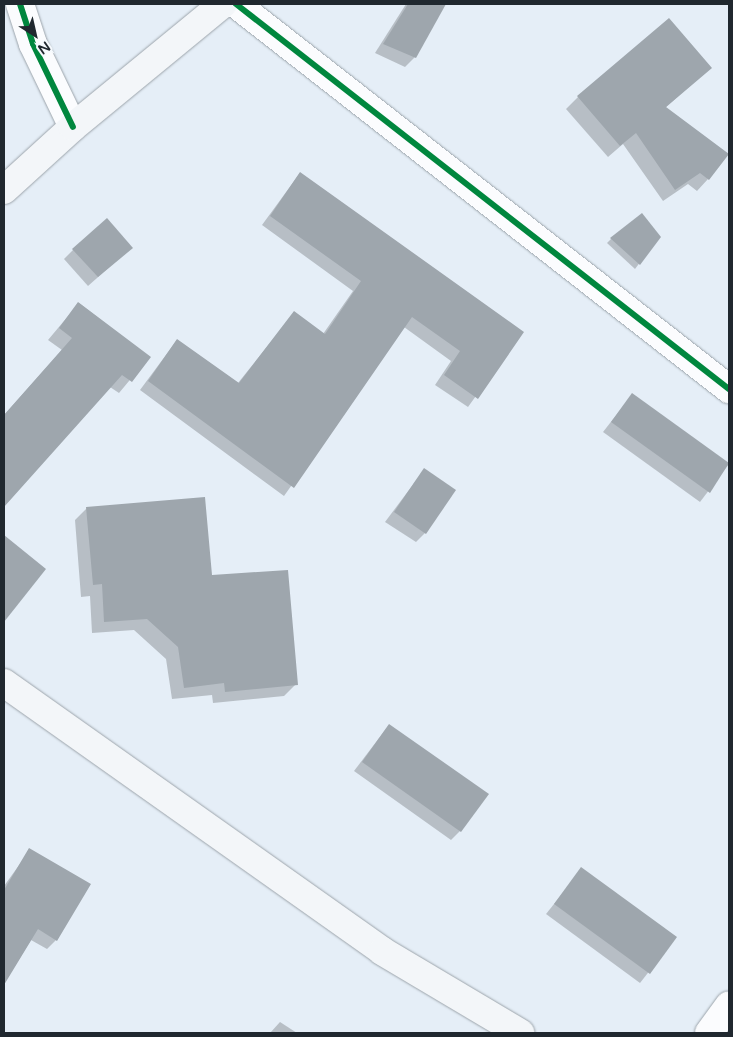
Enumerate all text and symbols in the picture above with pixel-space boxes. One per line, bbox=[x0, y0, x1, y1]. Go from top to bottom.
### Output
north arrow bbox=[10, 10, 60, 60]
text: N bbox=[34, 38, 53, 58]

